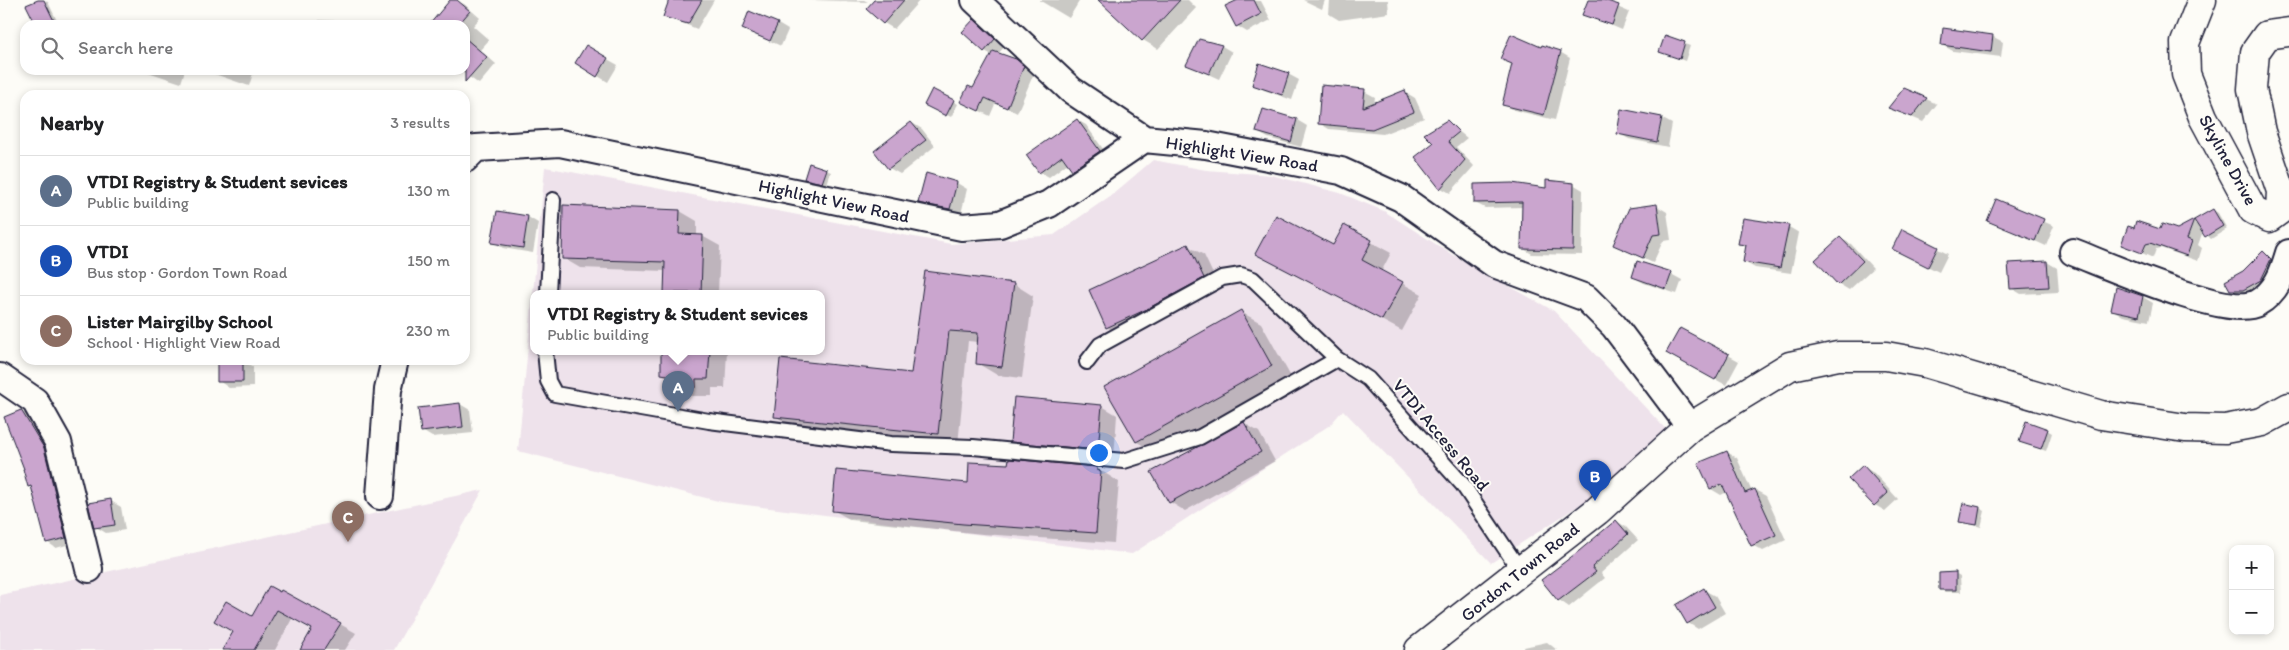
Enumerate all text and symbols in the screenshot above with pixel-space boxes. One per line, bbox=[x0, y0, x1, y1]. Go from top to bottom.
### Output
search box bbox=[20, 20, 470, 75]
icon: search bbox=[38, 34, 66, 62]
text: Search here bbox=[78, 36, 173, 59]
text: Nearby bbox=[40, 110, 104, 135]
street label: Skyline Drive bbox=[2194, 111, 2262, 209]
text: 3 results bbox=[390, 113, 450, 132]
street label: Highlight View Road bbox=[1164, 131, 1320, 177]
text: VTDI Registry & Student sevices bbox=[87, 170, 348, 193]
street label: Highlight View Road bbox=[756, 174, 912, 228]
text: A bbox=[51, 181, 61, 200]
text: 130 m bbox=[407, 181, 450, 200]
text: Public building bbox=[87, 193, 189, 212]
text: VTDI bbox=[87, 240, 129, 263]
text: B bbox=[51, 251, 61, 270]
text: 150 m bbox=[407, 251, 450, 270]
text: Bus stop · Gordon Town Road bbox=[87, 263, 287, 282]
popup bbox=[530, 290, 825, 355]
text: VTDI Registry & Student sevices bbox=[547, 302, 808, 325]
text: Lister Mairgilby School bbox=[87, 310, 273, 333]
text: C bbox=[51, 321, 61, 340]
text: 230 m bbox=[406, 321, 450, 340]
text: Public building bbox=[547, 325, 649, 344]
text: School · Highlight View Road bbox=[87, 333, 280, 352]
pin: A bbox=[662, 371, 694, 412]
street label: VTDI Access Road bbox=[1388, 375, 1494, 496]
your location bbox=[1086, 440, 1112, 466]
pin: B bbox=[1579, 460, 1611, 501]
pin: C bbox=[332, 501, 364, 542]
street label: Gordon Town Road bbox=[1456, 517, 1584, 626]
map controls bbox=[2229, 545, 2274, 635]
button: + bbox=[2229, 545, 2274, 590]
button: − bbox=[2229, 590, 2274, 635]

